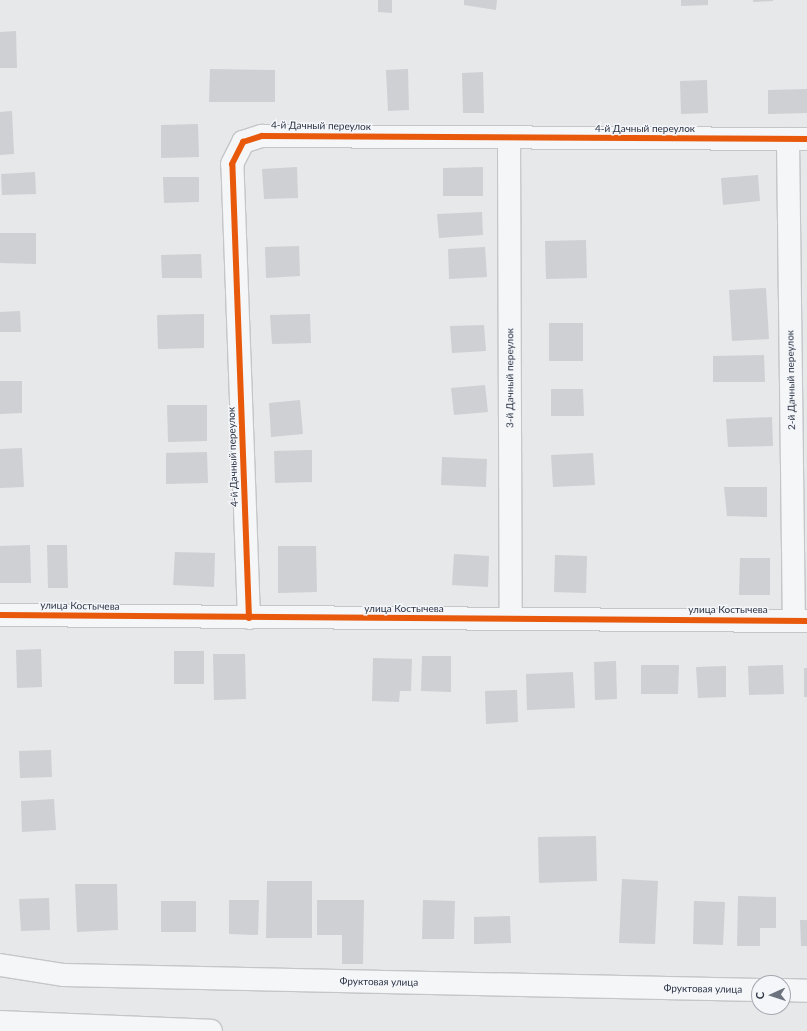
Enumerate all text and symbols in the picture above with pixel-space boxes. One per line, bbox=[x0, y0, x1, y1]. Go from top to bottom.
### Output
street label: 4-й Дачный переулок bbox=[271, 119, 371, 133]
street label: 4-й Дачный переулок bbox=[595, 123, 695, 135]
street label: 3-й Дачный переулок bbox=[504, 328, 516, 428]
street label: 2-й Дачный переулок bbox=[784, 330, 798, 430]
street label: 4-й Дачный переулок bbox=[225, 407, 241, 507]
street label: улица Костычева bbox=[40, 599, 120, 613]
street label: улица Костычева bbox=[364, 603, 444, 615]
street label: улица Костычева bbox=[688, 604, 768, 616]
street label: Фруктовая улица bbox=[340, 975, 418, 989]
north arrow bbox=[751, 975, 791, 1015]
street label: Фруктовая улица bbox=[664, 982, 742, 996]
text: С bbox=[753, 992, 766, 1000]

